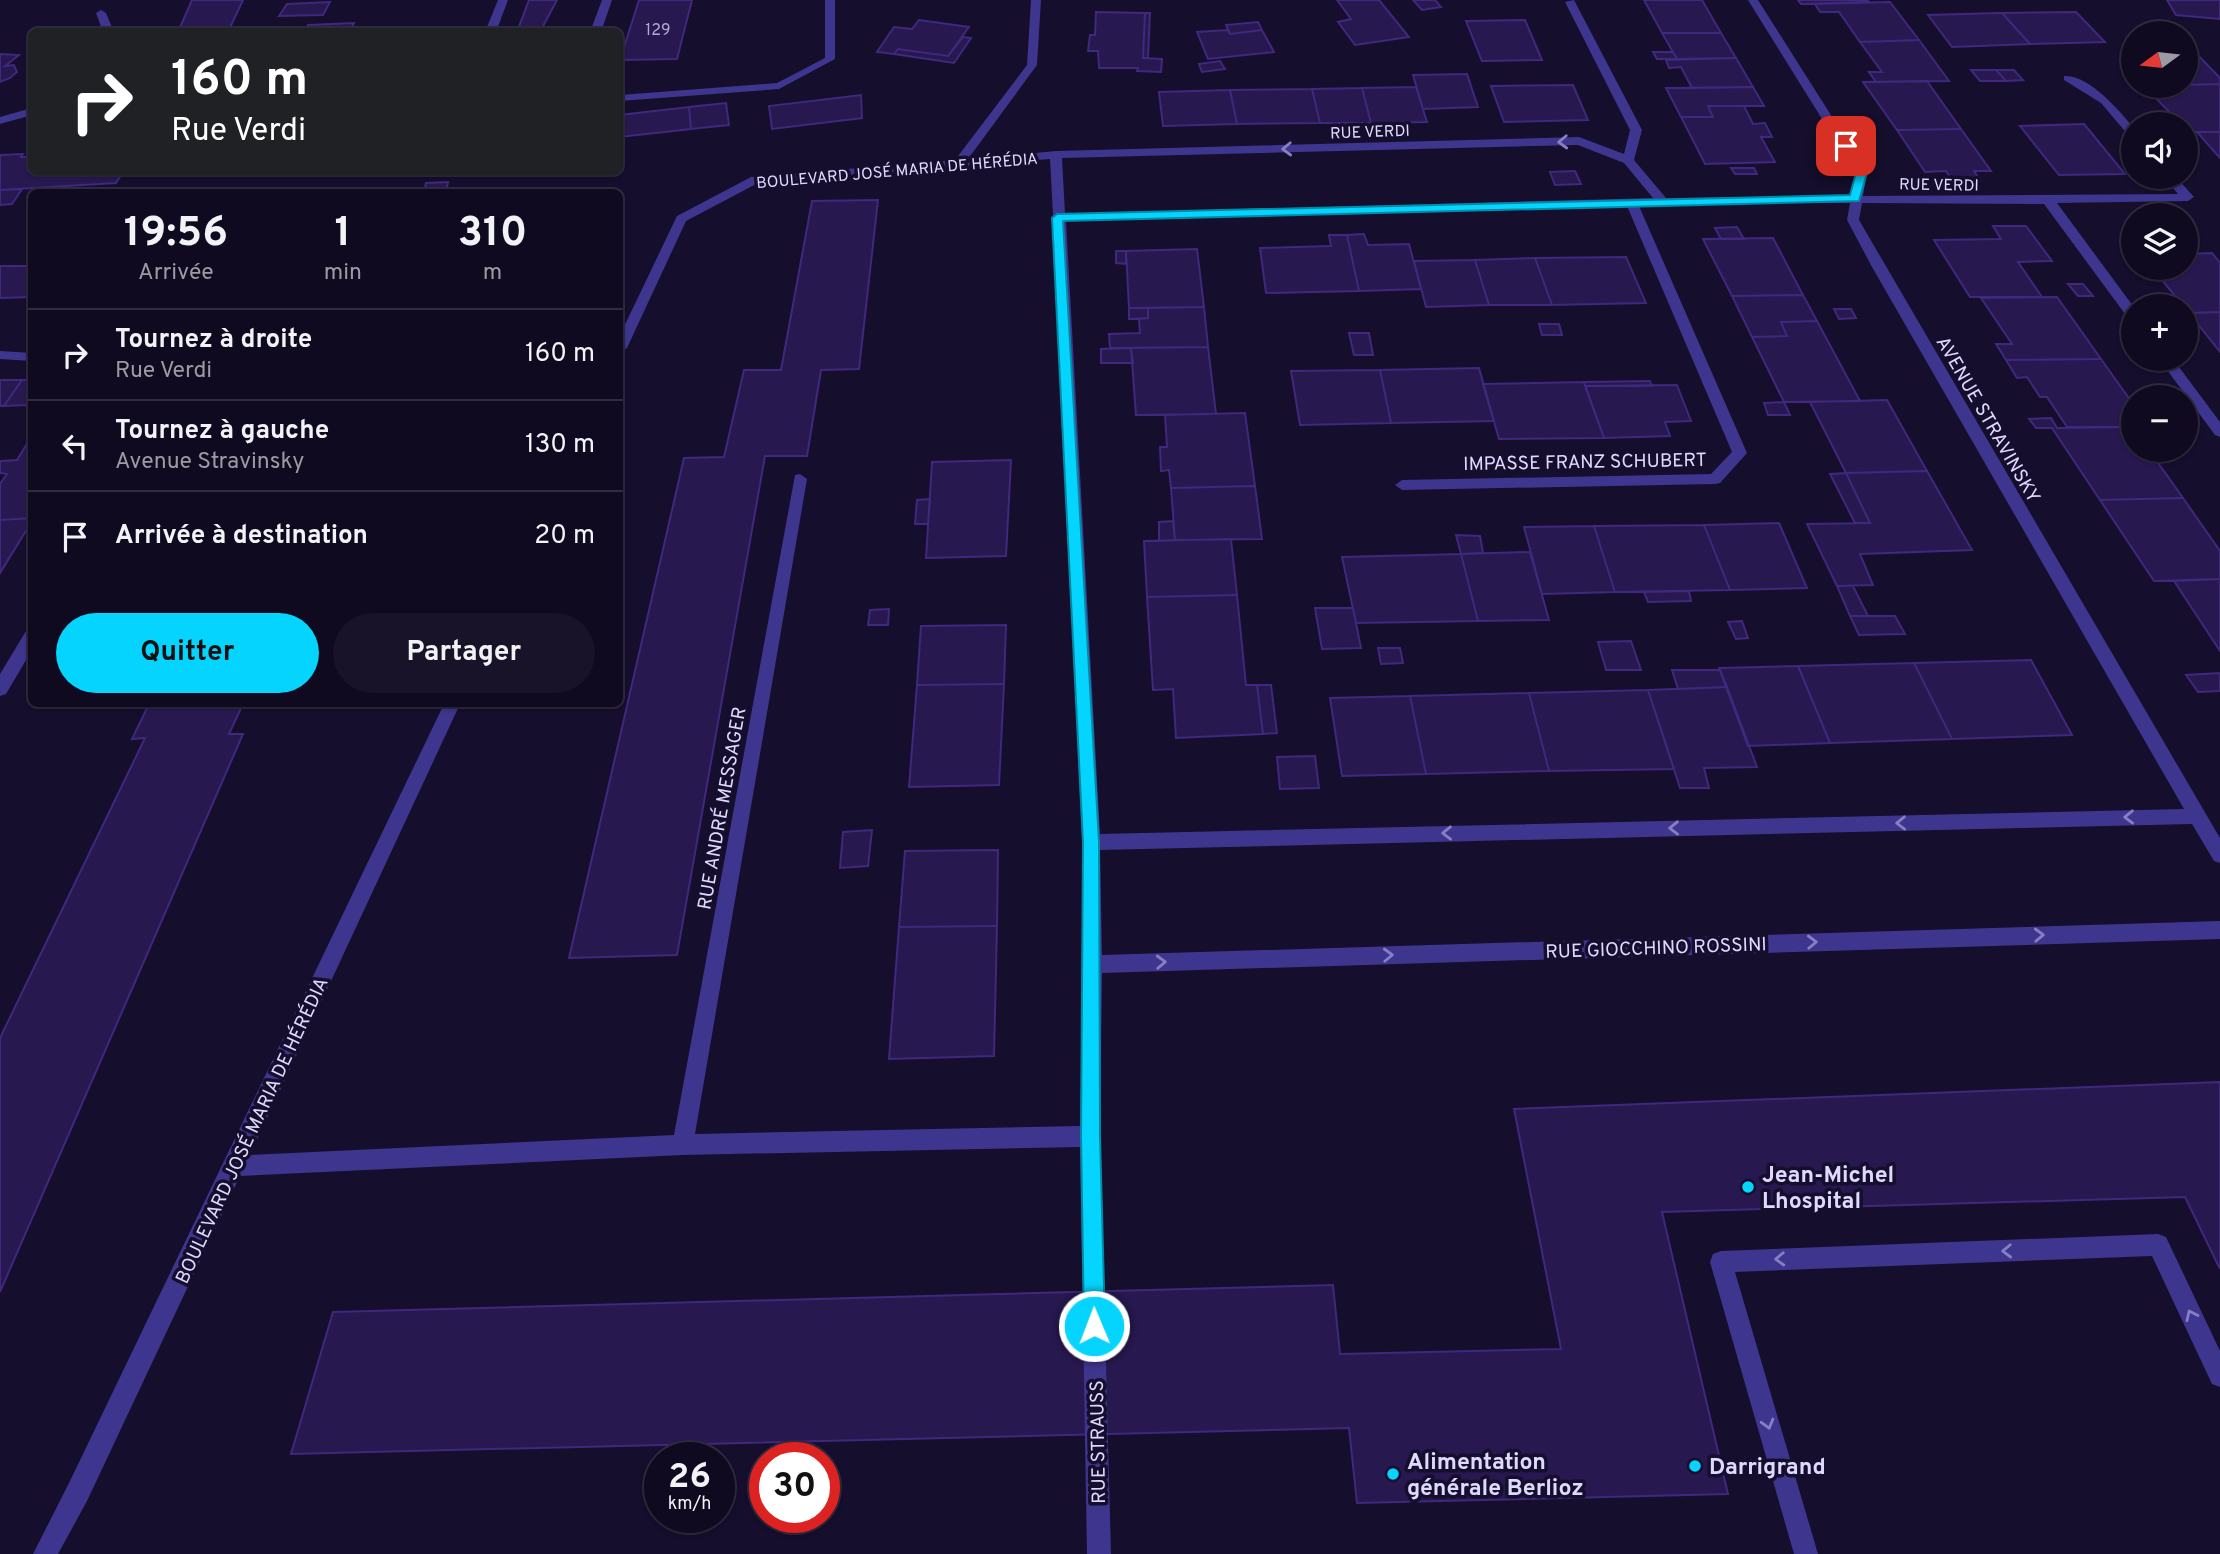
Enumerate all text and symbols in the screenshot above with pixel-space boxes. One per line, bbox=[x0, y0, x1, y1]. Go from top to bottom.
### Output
house number: 129 bbox=[645, 21, 671, 41]
north arrow bbox=[2121, 21, 2198, 98]
map controls bbox=[2121, 21, 2198, 462]
text: 160 m bbox=[171, 51, 308, 113]
icon: right bbox=[56, 56, 147, 147]
text: Rue Verdi bbox=[171, 112, 306, 152]
button: sound bbox=[2121, 112, 2198, 189]
pin bbox=[1816, 116, 1876, 176]
street label: RUE VERDI bbox=[1330, 122, 1410, 144]
icon: arrive bbox=[1827, 127, 1865, 165]
one-way arrow bbox=[1557, 134, 1568, 150]
one-way arrow bbox=[1281, 142, 1292, 157]
street label: BOULEVARD JOSÉ MARIA DE HÉRÉDIA bbox=[755, 148, 1039, 194]
street label: RUE VERDI bbox=[1899, 175, 1979, 197]
button: layers bbox=[2121, 203, 2198, 280]
text: 19:56 bbox=[124, 208, 228, 261]
text: 1 bbox=[334, 208, 351, 261]
text: 310 bbox=[458, 208, 527, 261]
text: Arrivée bbox=[138, 259, 214, 288]
text: min bbox=[324, 259, 362, 288]
text: m bbox=[483, 259, 502, 288]
button: + bbox=[2121, 294, 2198, 371]
text: Tournez à droite bbox=[115, 324, 312, 357]
street label: AVENUE STRAVINSKY bbox=[1930, 332, 2045, 508]
icon: right bbox=[56, 336, 94, 374]
text: 160 m bbox=[525, 338, 595, 371]
text: Rue Verdi bbox=[115, 357, 212, 386]
button: − bbox=[2121, 385, 2198, 462]
text: Tournez à gauche bbox=[115, 415, 329, 448]
icon: left bbox=[56, 427, 94, 465]
text: 130 m bbox=[525, 429, 595, 462]
text: Avenue Stravinsky bbox=[115, 448, 305, 477]
street label: IMPASSE FRANZ SCHUBERT bbox=[1463, 449, 1707, 477]
icon: arrive bbox=[56, 518, 94, 556]
text: Arrivée à destination bbox=[115, 520, 368, 553]
text: 20 m bbox=[534, 520, 595, 553]
button: Quitter bbox=[56, 613, 319, 693]
button: Partager bbox=[333, 613, 595, 693]
street label: RUE ANDRÉ MESSAGER bbox=[692, 705, 753, 912]
one-way arrow bbox=[2123, 810, 2134, 825]
one-way arrow bbox=[1896, 815, 1907, 830]
one-way arrow bbox=[1668, 820, 1679, 836]
one-way arrow bbox=[1441, 826, 1452, 841]
one-way arrow bbox=[2034, 928, 2045, 943]
street label: RUE GIOCCHINO ROSSINI bbox=[1545, 933, 1767, 965]
one-way arrow bbox=[1807, 934, 1817, 950]
one-way arrow bbox=[1384, 947, 1394, 963]
one-way arrow bbox=[1156, 954, 1167, 969]
street label: BOULEVARD JOSÉ MARIA DE HÉRÉDIA bbox=[170, 973, 335, 1288]
place label: Jean-Michel Lhospital bbox=[1762, 1162, 1894, 1217]
marker: Jean-Michel Lhospital bbox=[1740, 1179, 1756, 1195]
one-way arrow bbox=[2001, 1243, 2012, 1258]
one-way arrow bbox=[1774, 1252, 1785, 1267]
position arrow bbox=[1057, 1289, 1131, 1363]
one-way arrow bbox=[2185, 1310, 2199, 1322]
street label: RUE STRAUSS bbox=[1086, 1380, 1112, 1504]
one-way arrow bbox=[1760, 1417, 1775, 1429]
speed limit sign: 30 bbox=[749, 1442, 840, 1533]
place label: Alimentation générale Berlioz bbox=[1407, 1449, 1584, 1504]
place label: Darrigrand bbox=[1709, 1454, 1826, 1483]
text: 26 bbox=[668, 1456, 711, 1500]
marker: Darrigrand bbox=[1687, 1458, 1703, 1474]
marker: Alimentation générale Berlioz bbox=[1385, 1466, 1401, 1482]
text: km/h bbox=[668, 1493, 711, 1516]

